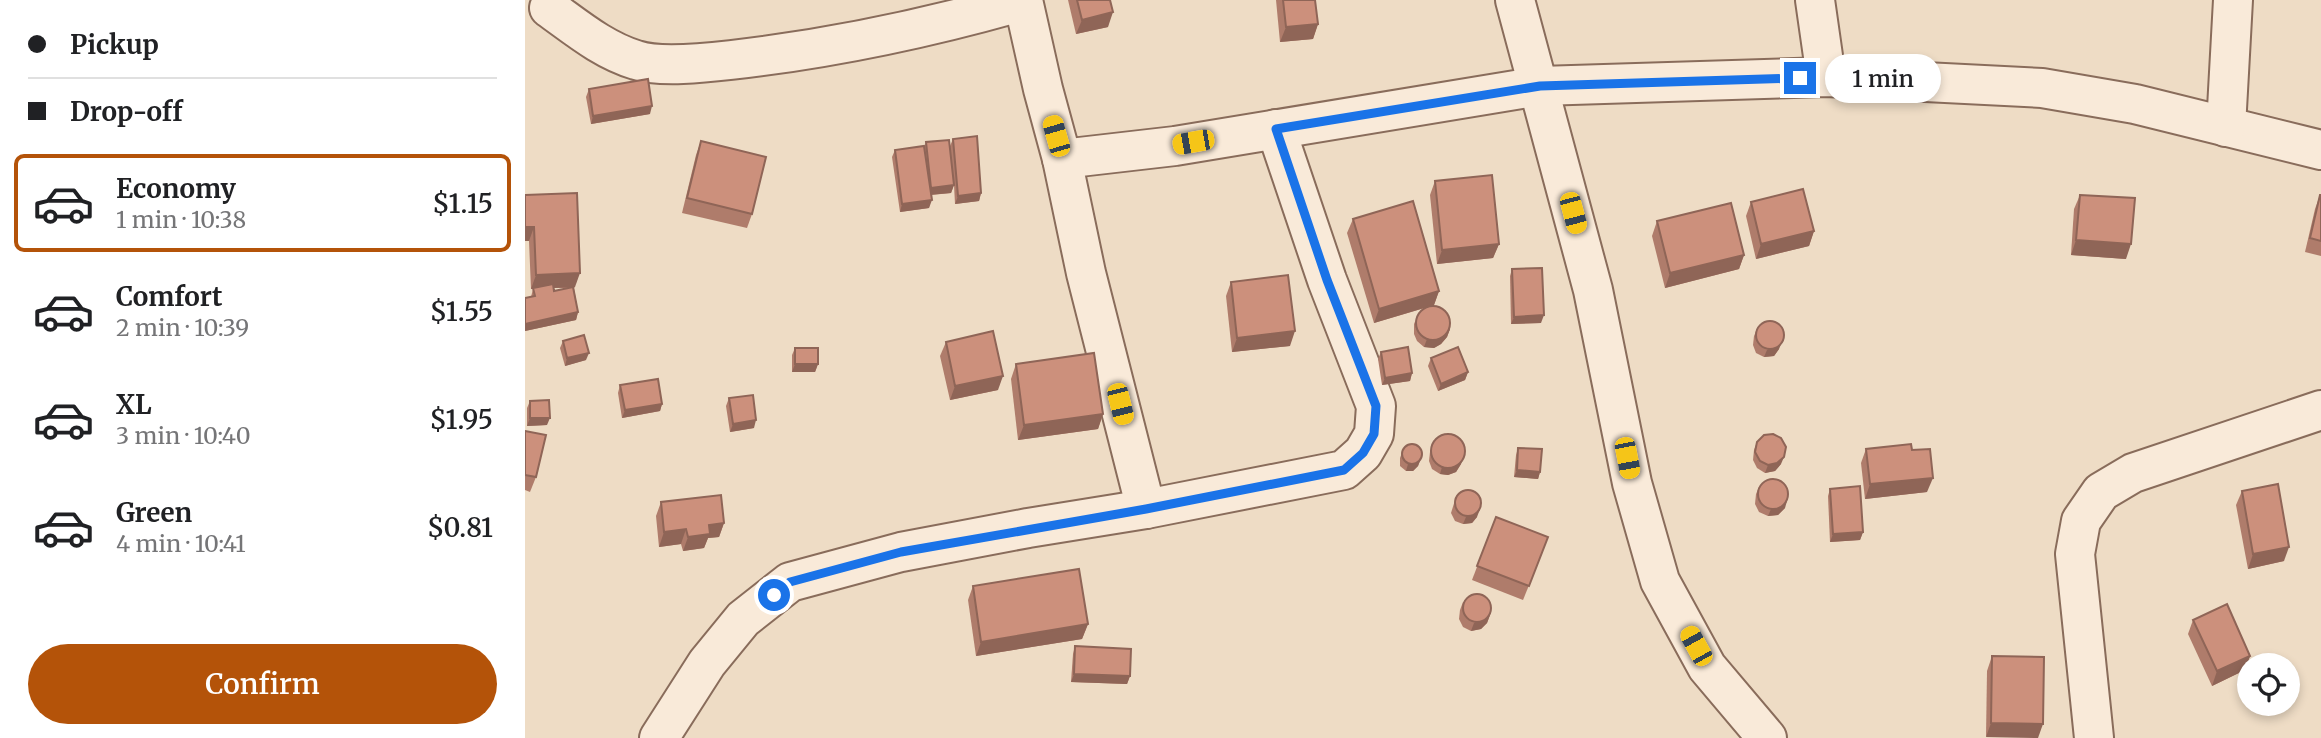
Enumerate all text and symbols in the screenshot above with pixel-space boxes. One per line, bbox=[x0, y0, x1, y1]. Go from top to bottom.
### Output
text: Pickup bbox=[70, 28, 159, 61]
callout: 1 min bbox=[1825, 54, 1940, 102]
route end bbox=[1784, 62, 1816, 94]
text: 1 min bbox=[1852, 64, 1914, 93]
text: Drop-off bbox=[70, 95, 183, 128]
car bbox=[1041, 113, 1072, 159]
car bbox=[1171, 128, 1216, 156]
icon: car bbox=[32, 172, 95, 235]
text: Economy bbox=[116, 172, 236, 205]
text: $1.15 bbox=[432, 187, 493, 220]
car bbox=[1558, 190, 1589, 236]
text: 1 min · 10:38 bbox=[116, 205, 246, 234]
icon: car bbox=[32, 280, 95, 343]
text: Comfort bbox=[116, 280, 222, 313]
text: $1.55 bbox=[430, 295, 493, 328]
text: 2 min · 10:39 bbox=[116, 313, 249, 342]
car bbox=[1105, 381, 1136, 427]
icon: car bbox=[32, 388, 95, 451]
text: XL bbox=[116, 388, 152, 421]
text: $1.95 bbox=[429, 403, 493, 436]
text: 3 min · 10:40 bbox=[116, 421, 251, 450]
car bbox=[1613, 435, 1642, 481]
icon: car bbox=[32, 496, 95, 559]
text: Green bbox=[116, 496, 192, 529]
text: $0.81 bbox=[427, 511, 493, 544]
text: 4 min · 10:41 bbox=[116, 529, 246, 558]
route start bbox=[758, 579, 790, 611]
car bbox=[1677, 623, 1716, 669]
button: Confirm bbox=[28, 644, 497, 724]
map controls bbox=[2237, 653, 2300, 716]
button: locate bbox=[2237, 653, 2300, 716]

